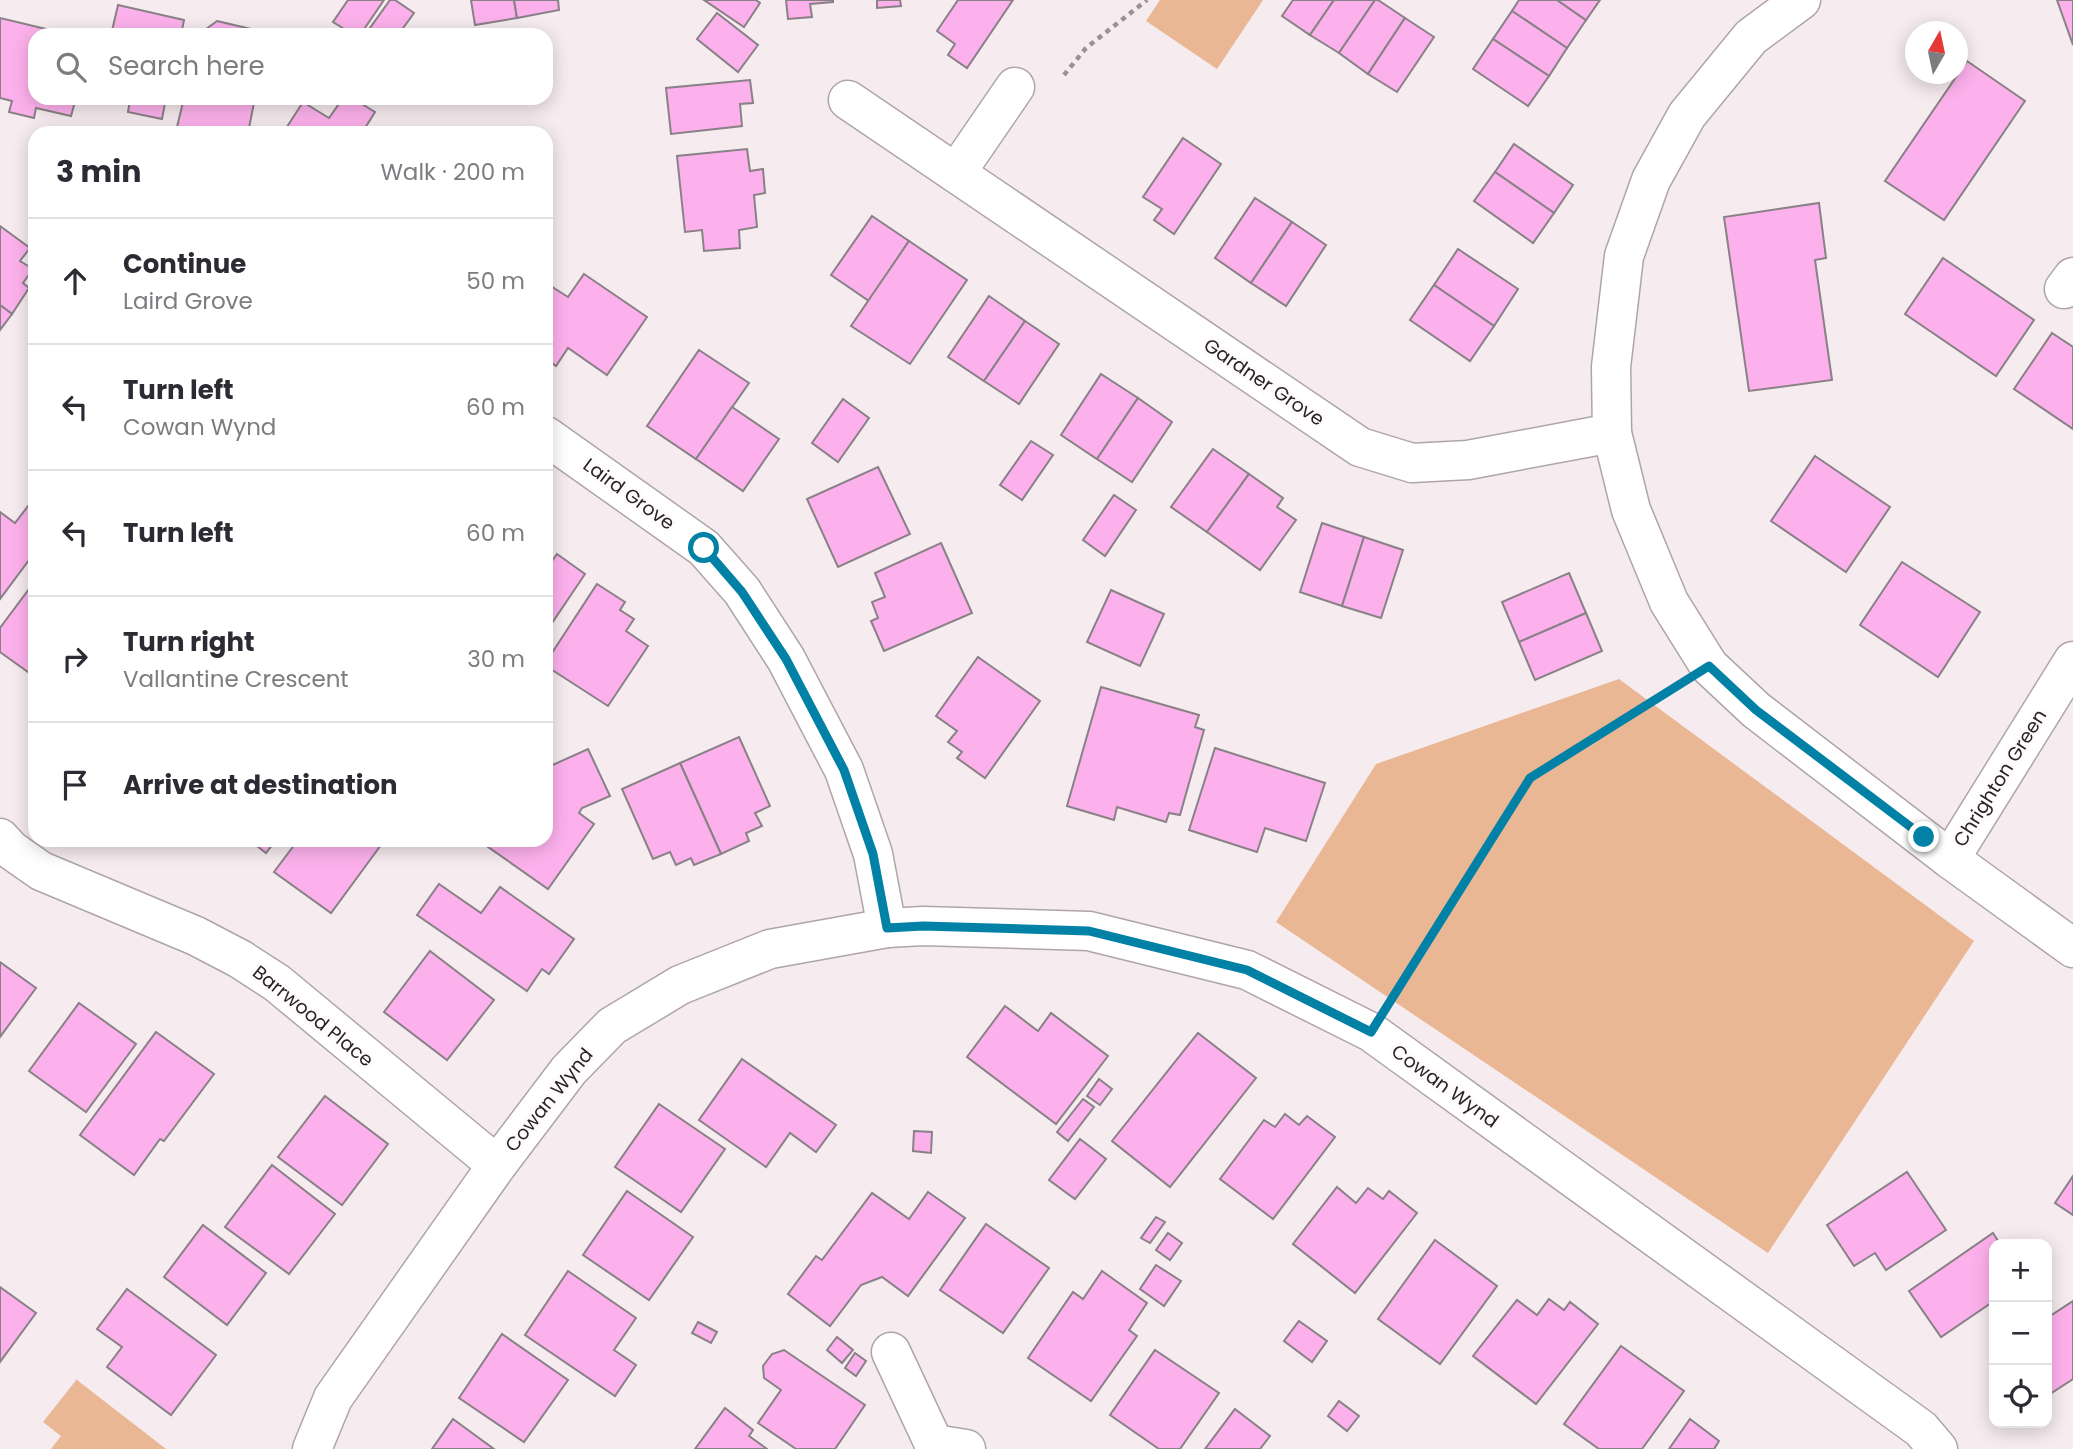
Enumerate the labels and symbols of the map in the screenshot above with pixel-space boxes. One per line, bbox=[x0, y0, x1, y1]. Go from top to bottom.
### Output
north arrow bbox=[1905, 21, 1968, 84]
street label: Gardner Grove bbox=[1198, 332, 1330, 432]
street label: Laird Grove bbox=[578, 452, 680, 536]
route start bbox=[688, 532, 719, 563]
street label: Chrighton Green bbox=[1947, 704, 2053, 852]
route end bbox=[1908, 821, 1939, 852]
street label: Barrwood Place bbox=[247, 959, 379, 1073]
street label: Cowan Wynd bbox=[1386, 1038, 1504, 1134]
street label: Cowan Wynd bbox=[499, 1042, 599, 1158]

